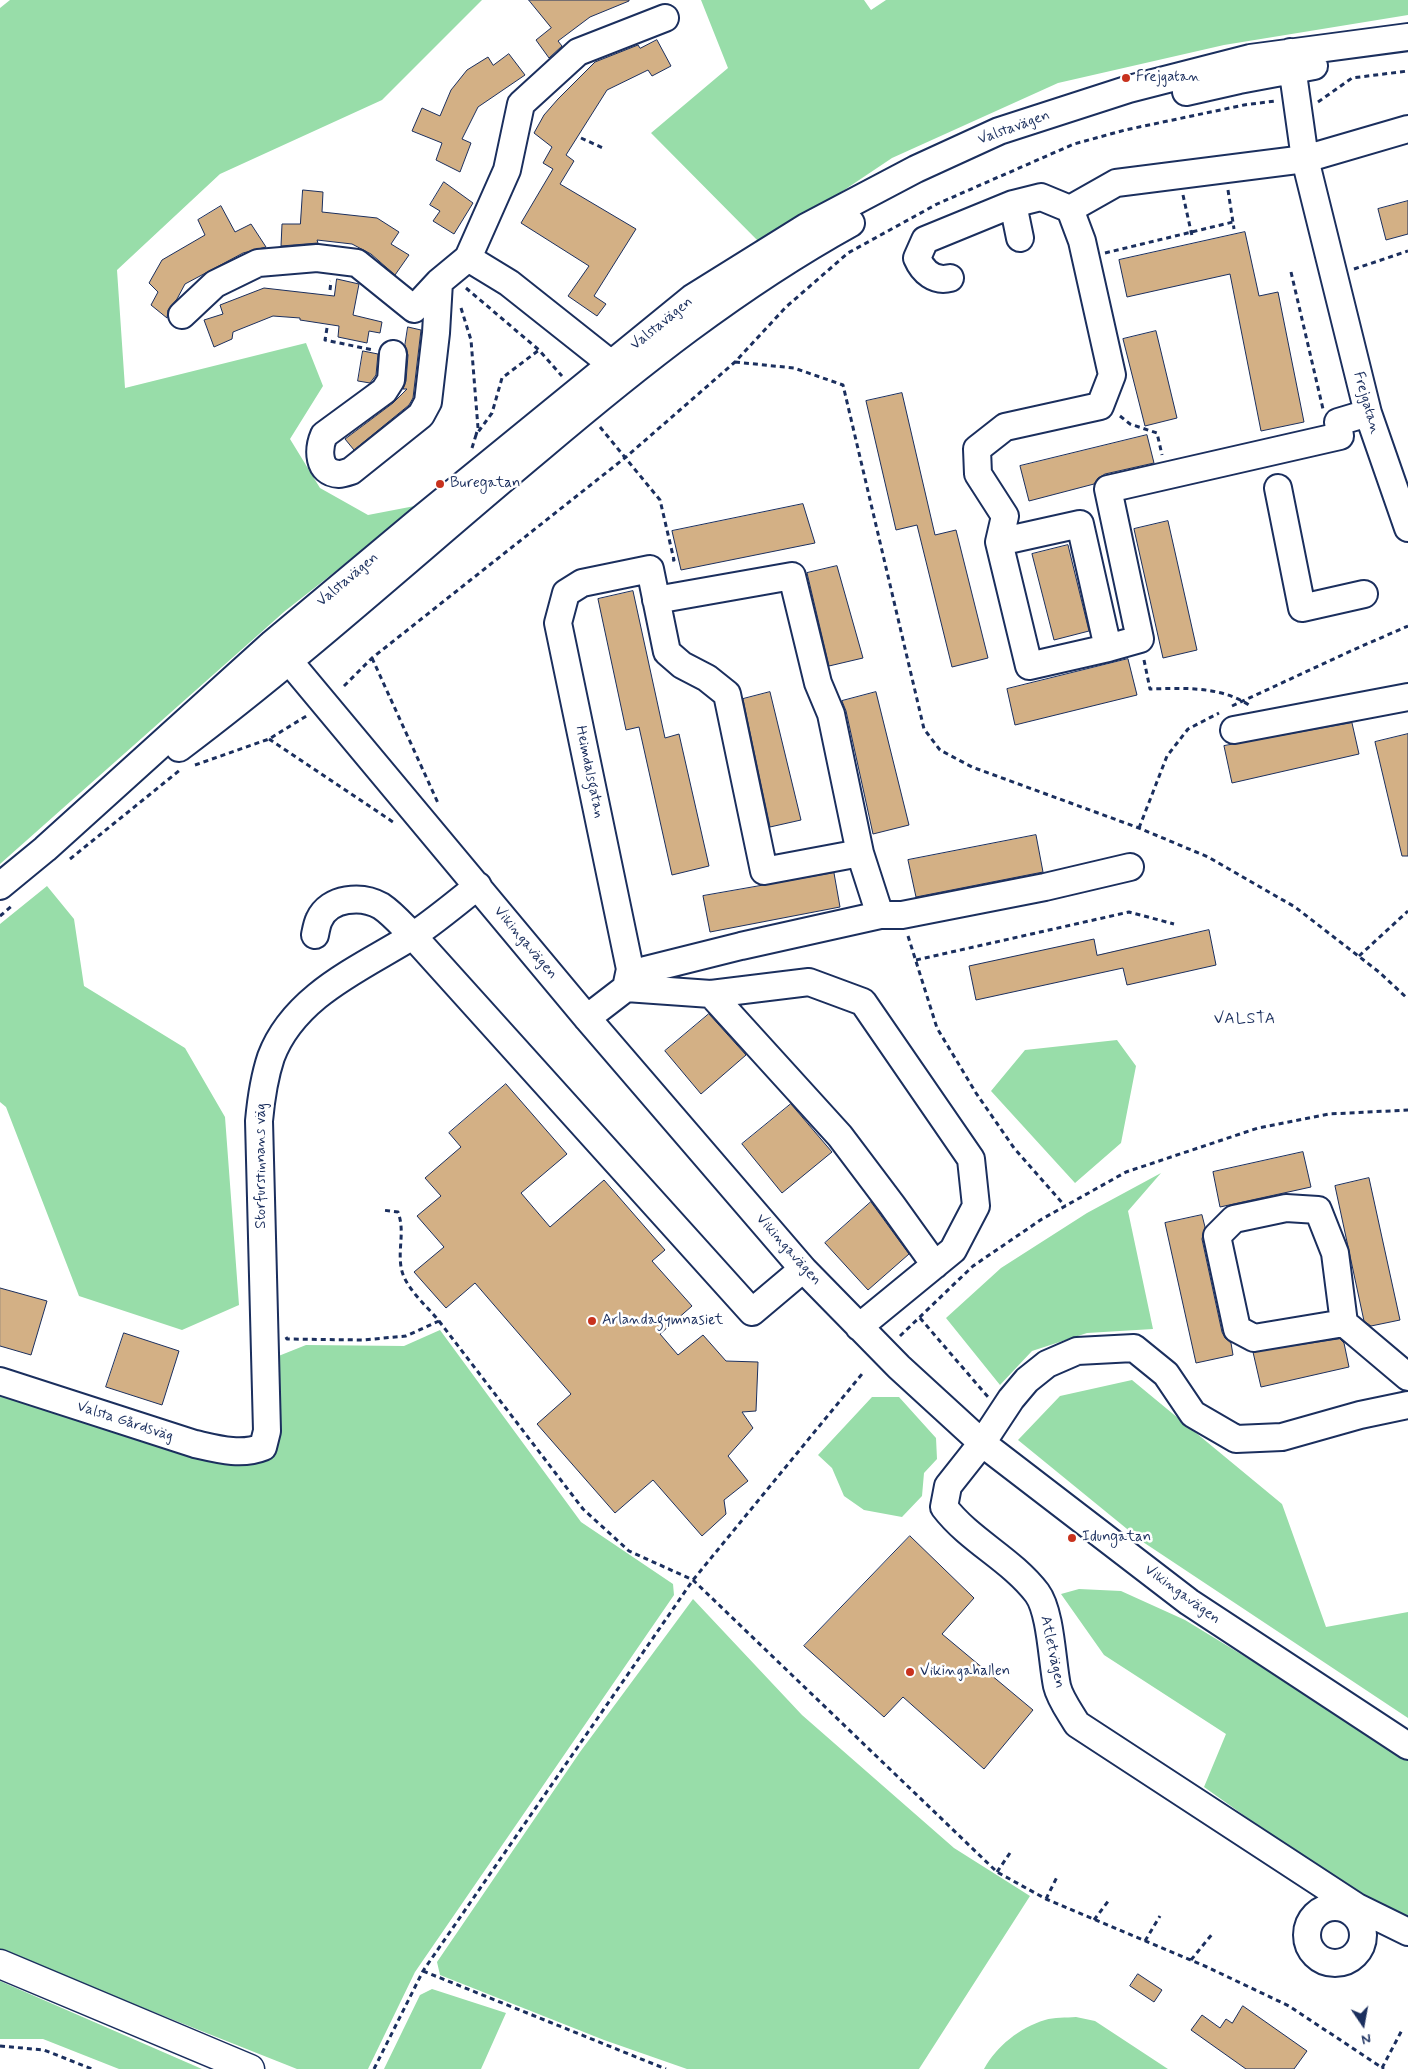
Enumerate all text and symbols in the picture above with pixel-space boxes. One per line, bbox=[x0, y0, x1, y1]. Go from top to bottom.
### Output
place label: Frejgatan bbox=[1136, 69, 1200, 87]
marker: Frejgatan bbox=[1120, 72, 1132, 84]
street label: Valstavägen bbox=[976, 107, 1052, 149]
street label: Valstavägen bbox=[627, 293, 697, 355]
street label: Frejgatan bbox=[1349, 370, 1383, 436]
place label: Buregatan bbox=[450, 475, 520, 493]
marker: Buregatan bbox=[434, 478, 446, 490]
street label: Valstavägen bbox=[313, 549, 383, 611]
street label: Heimdalsgatan bbox=[570, 724, 608, 820]
street label: Vikingavägen bbox=[489, 903, 561, 983]
district label: VALSTA bbox=[1214, 1010, 1276, 1030]
street label: Storfurstinnans väg bbox=[253, 1103, 271, 1229]
street label: Vikingavägen bbox=[751, 1211, 825, 1289]
place label: Arlandagymnasiet bbox=[602, 1312, 723, 1330]
marker: Arlandagymnasiet bbox=[586, 1315, 598, 1327]
street label: Valsta Gårdsväg bbox=[74, 1398, 176, 1446]
place label: Idungatan bbox=[1082, 1529, 1151, 1547]
marker: Idungatan bbox=[1066, 1532, 1078, 1544]
street label: Vikingavägen bbox=[1140, 1561, 1224, 1629]
street label: Atletvägen bbox=[1036, 1614, 1068, 1690]
place label: Vikingahallen bbox=[920, 1663, 1010, 1681]
marker: Vikingahallen bbox=[904, 1666, 916, 1678]
north arrow bbox=[1338, 1999, 1388, 2049]
text: N bbox=[1360, 2029, 1373, 2048]

